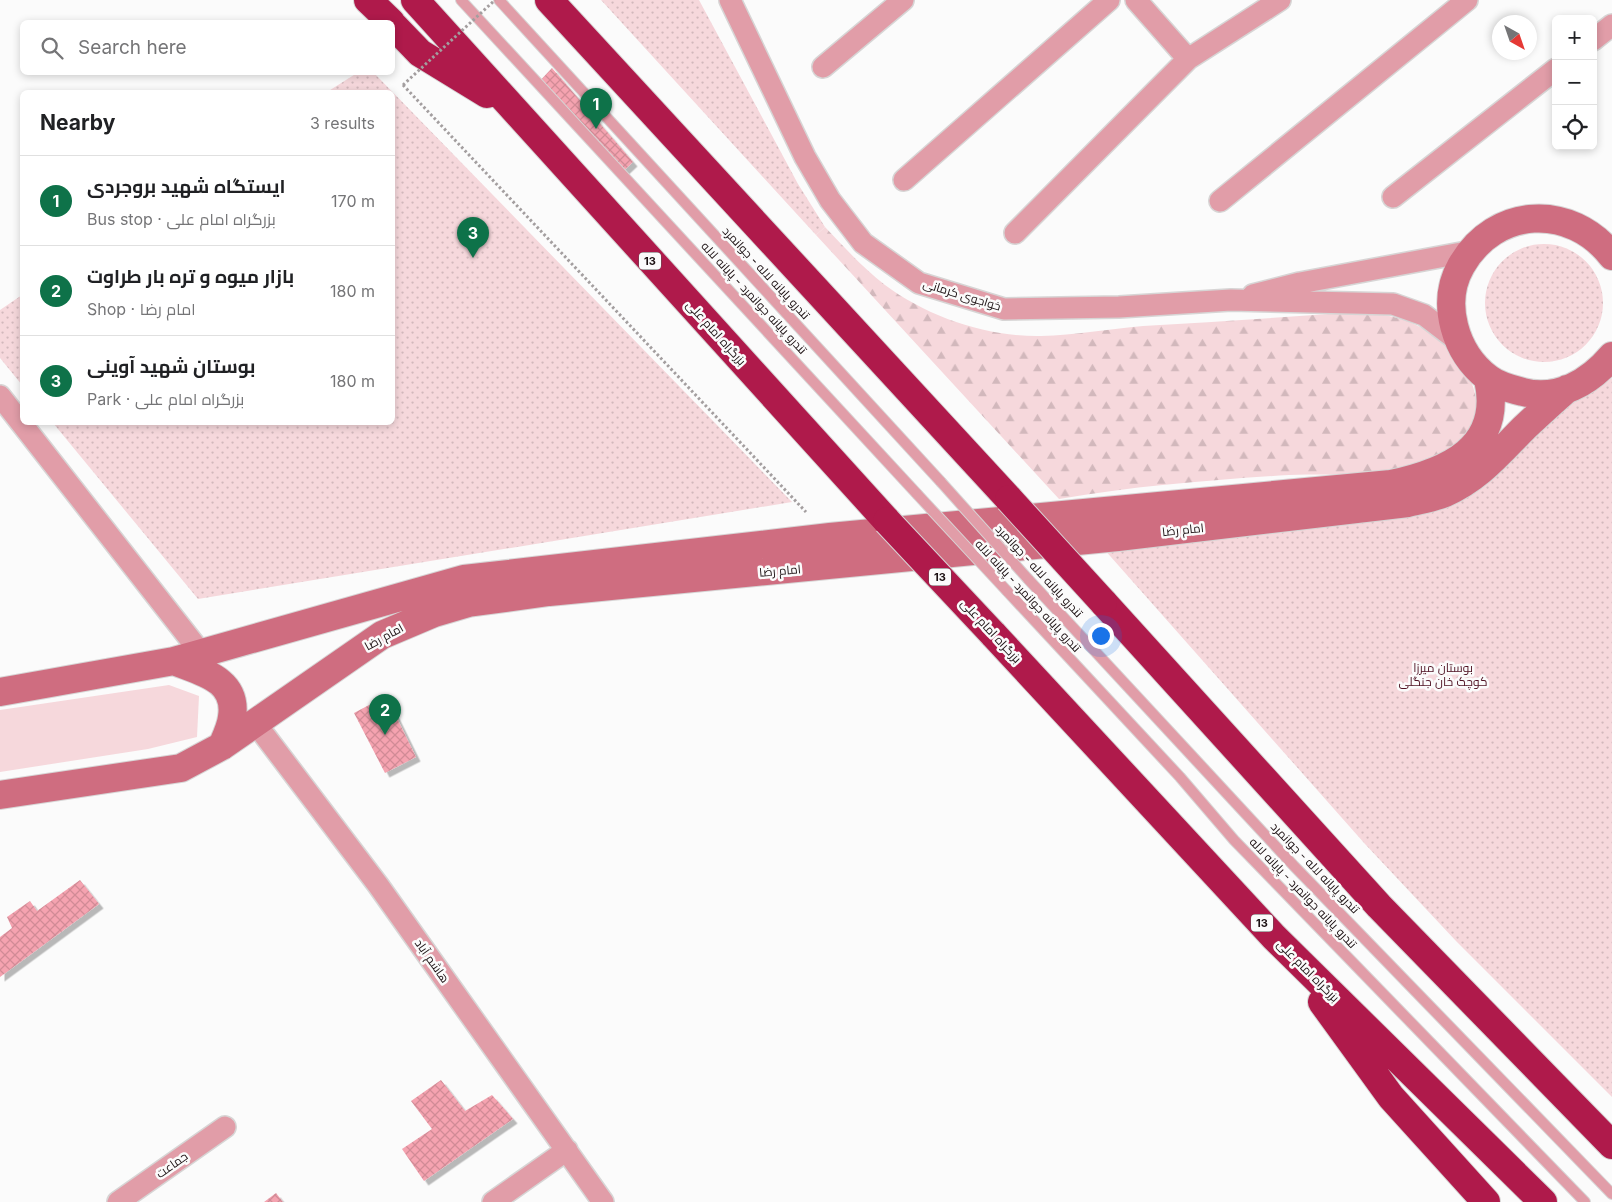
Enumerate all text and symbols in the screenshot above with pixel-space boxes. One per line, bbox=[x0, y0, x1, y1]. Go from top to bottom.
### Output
north arrow bbox=[1492, 15, 1537, 60]
map controls bbox=[1552, 15, 1597, 150]
button: + bbox=[1552, 15, 1597, 60]
search box bbox=[20, 20, 395, 75]
icon: search bbox=[38, 34, 66, 62]
text: Search here bbox=[78, 36, 187, 59]
button: − bbox=[1552, 60, 1597, 105]
pin: 1 bbox=[580, 88, 612, 129]
button: locate bbox=[1552, 105, 1597, 150]
text: Nearby bbox=[40, 110, 115, 135]
text: 3 results bbox=[310, 113, 375, 133]
text: ایستگاه شهید بروجردی bbox=[87, 175, 285, 198]
text: 1 bbox=[53, 191, 59, 211]
text: 170 m bbox=[331, 191, 375, 211]
text: Bus stop · بزرگراه امام علی bbox=[87, 209, 276, 229]
pin: 3 bbox=[457, 217, 489, 258]
street label: تندرو پایانه لاله - جوانمرد bbox=[718, 223, 814, 324]
street label: تندرو پایانه جوانمرد - پایانه لاله bbox=[697, 238, 811, 359]
road number: 13 bbox=[639, 252, 661, 270]
text: بازار میوه و تره‌ بار طراوت bbox=[87, 265, 294, 288]
street label: خواجوی کرمانی bbox=[921, 276, 1003, 313]
text: 2 bbox=[51, 281, 61, 301]
text: 180 m bbox=[330, 281, 375, 301]
street label: بزرگراه امام علی bbox=[683, 297, 749, 369]
text: Shop · امام رضا bbox=[87, 299, 196, 319]
text: بوستان شهید آوینی bbox=[87, 355, 256, 378]
text: 3 bbox=[51, 371, 61, 391]
text: 180 m bbox=[330, 371, 375, 391]
text: Park · بزرگراه امام علی bbox=[87, 389, 244, 409]
street label: امام رضا bbox=[1161, 520, 1205, 540]
street label: تندرو پایانه لاله - جوانمرد bbox=[991, 521, 1087, 622]
street label: تندرو پایانه جوانمرد - پایانه لاله bbox=[971, 536, 1085, 657]
street label: امام رضا bbox=[758, 561, 802, 581]
road number: 13 bbox=[929, 568, 951, 586]
street label: بزرگراه امام علی bbox=[957, 596, 1025, 666]
street label: امام رضا bbox=[362, 620, 406, 654]
your location bbox=[1088, 623, 1114, 649]
park label: بوستان میرزا کوچک خان جنگلی bbox=[1399, 660, 1487, 691]
pin: 2 bbox=[369, 694, 401, 735]
street label: تندرو پایانه لاله - جوانمرد bbox=[1267, 819, 1363, 918]
street label: تندرو پایانه جوانمرد - پایانه لاله bbox=[1245, 834, 1361, 953]
road number: 13 bbox=[1251, 914, 1273, 931]
street label: هاشم آباد bbox=[411, 936, 453, 986]
street label: بزرگراه امام علی bbox=[1273, 936, 1343, 1006]
street label: جماعت bbox=[153, 1148, 190, 1181]

